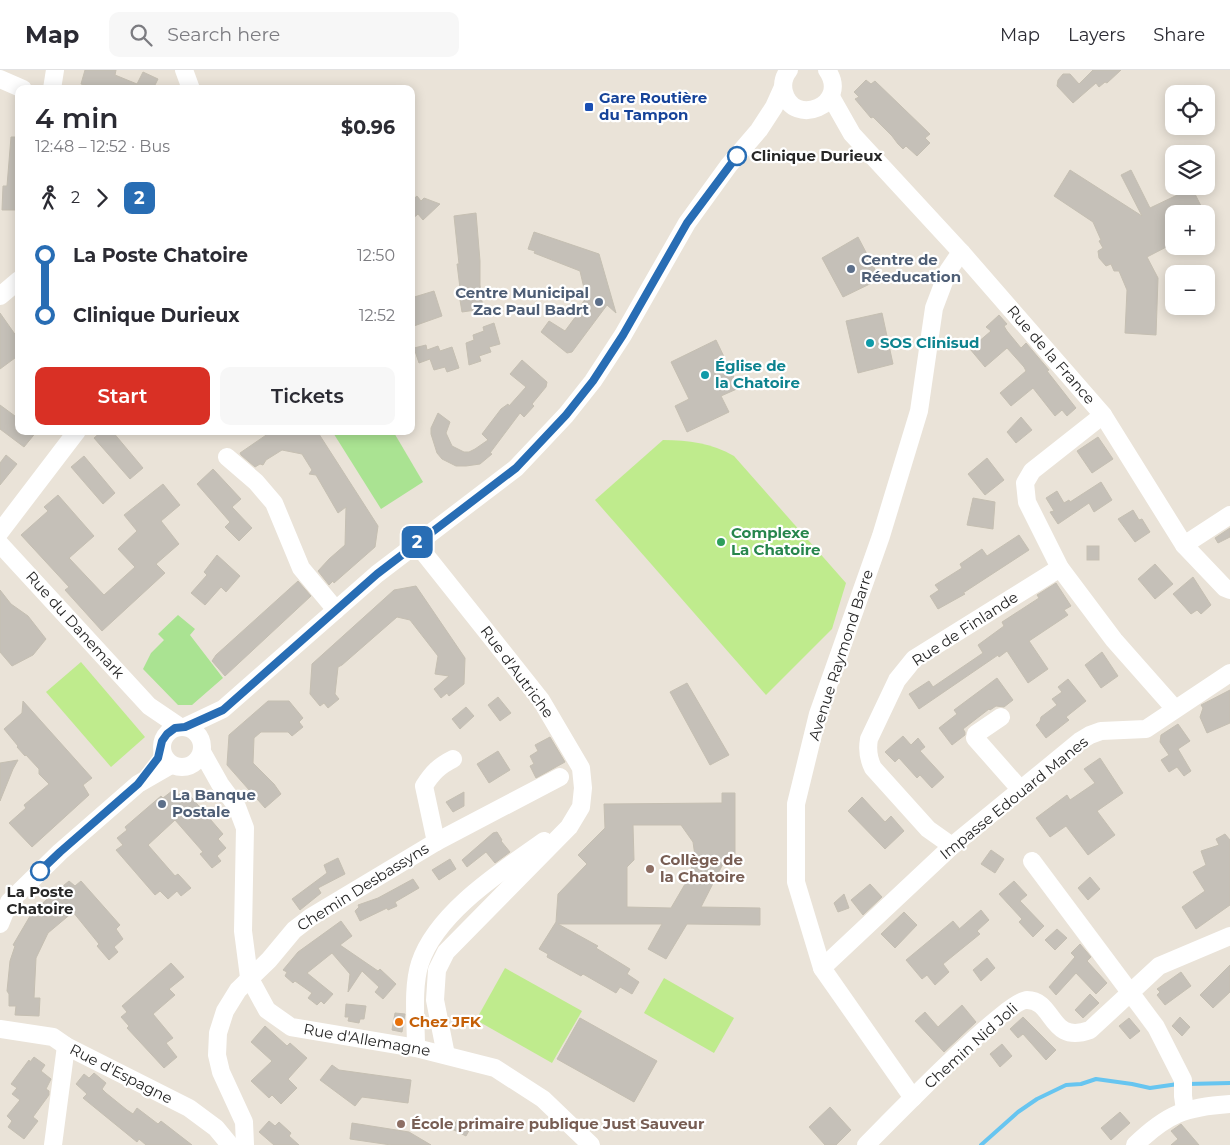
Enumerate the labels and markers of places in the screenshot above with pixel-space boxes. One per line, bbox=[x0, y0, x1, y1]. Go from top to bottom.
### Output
place label: Gare Routière du Tampon bbox=[599, 88, 707, 124]
marker: Gare Routière du Tampon bbox=[583, 101, 595, 113]
marker: Clinique Durieux bbox=[727, 146, 747, 166]
place label: Clinique Durieux bbox=[751, 146, 883, 165]
place label: Centre de Réeducation bbox=[861, 250, 961, 286]
marker: Centre de Réeducation bbox=[845, 263, 857, 275]
place label: Centre Municipal Zac Paul Badrt bbox=[455, 283, 589, 319]
marker: Centre Municipal Zac Paul Badrt bbox=[593, 296, 605, 308]
place label: SOS Clinisud bbox=[880, 333, 979, 352]
marker: SOS Clinisud bbox=[864, 337, 876, 349]
place label: Église de la Chatoire bbox=[715, 356, 800, 392]
marker: Église de la Chatoire bbox=[699, 369, 711, 381]
place label: Complexe La Chatoire bbox=[731, 523, 821, 559]
marker: Complexe La Chatoire bbox=[715, 536, 727, 548]
place label: La Banque Postale bbox=[172, 785, 256, 821]
marker: La Banque Postale bbox=[156, 798, 168, 810]
place label: Collège de la Chatoire bbox=[660, 850, 745, 886]
marker: La Poste Chatoire bbox=[30, 861, 50, 881]
marker: Collège de la Chatoire bbox=[644, 863, 656, 875]
place label: La Poste Chatoire bbox=[7, 882, 73, 918]
place label: Chez JFK bbox=[409, 1012, 482, 1031]
marker: Chez JFK bbox=[393, 1016, 405, 1028]
place label: École primaire publique Just Sauveur bbox=[411, 1114, 705, 1133]
marker: École primaire publique Just Sauveur bbox=[395, 1118, 407, 1130]

